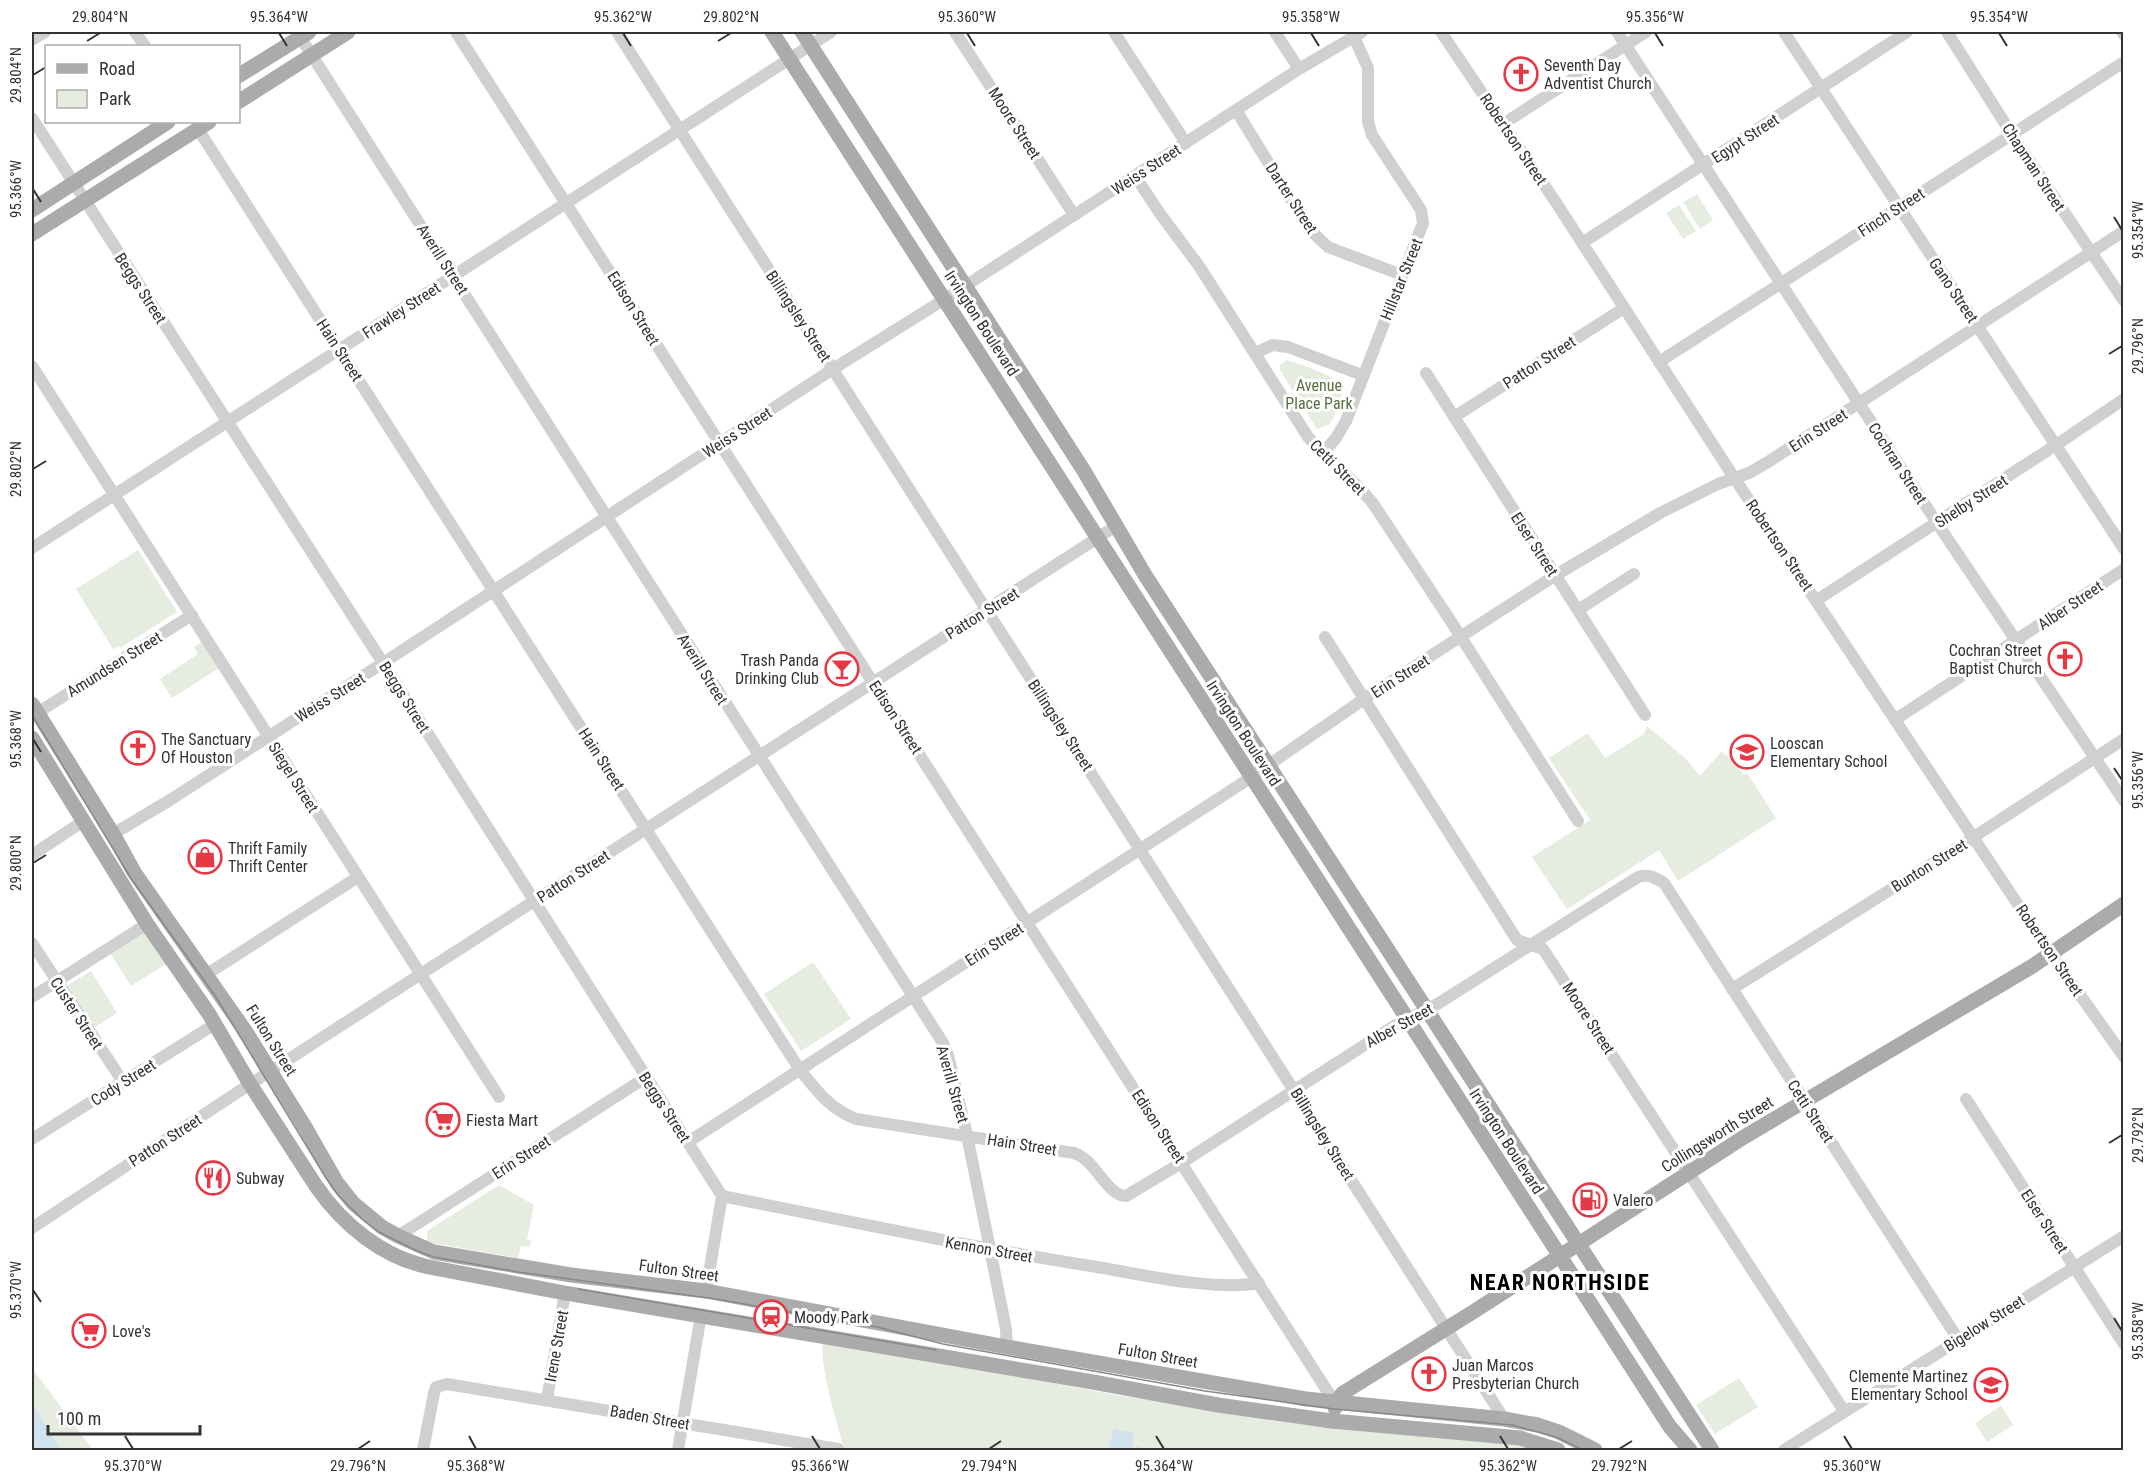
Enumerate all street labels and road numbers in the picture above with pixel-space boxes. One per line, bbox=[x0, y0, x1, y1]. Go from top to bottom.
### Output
street label: Moore Street bbox=[984, 84, 1045, 163]
street label: Robertson Street bbox=[1476, 90, 1551, 189]
street label: Egypt Street bbox=[1708, 110, 1783, 167]
street label: Chapman Street bbox=[1998, 120, 2069, 215]
street label: Weiss Street bbox=[1108, 140, 1185, 199]
street label: Darter Street bbox=[1262, 159, 1322, 237]
street label: Finch Street bbox=[1854, 184, 1928, 241]
street label: Averill Street bbox=[413, 220, 473, 298]
street label: Hillstar Street bbox=[1376, 235, 1427, 323]
street label: Beggs Street bbox=[111, 249, 171, 327]
street label: Gano Street bbox=[1925, 254, 1982, 327]
street label: Billingsley Street bbox=[762, 267, 835, 366]
street label: Irvington Boulevard bbox=[940, 267, 1023, 380]
street label: Edison Street bbox=[603, 268, 664, 349]
street label: Frawley Street bbox=[359, 278, 444, 343]
street label: Hain Street bbox=[313, 316, 367, 385]
street label: Patton Street bbox=[1499, 332, 1579, 393]
street label: Weiss Street bbox=[699, 403, 776, 462]
street label: Erin Street bbox=[1786, 404, 1851, 456]
street label: Cochran Street bbox=[1864, 419, 1931, 508]
street label: Cetti Street bbox=[1306, 436, 1370, 499]
street label: Shelby Street bbox=[1931, 471, 2011, 532]
street label: Robertson Street bbox=[1742, 496, 1817, 595]
street label: Elser Street bbox=[1507, 509, 1562, 580]
street label: Alber Street bbox=[2034, 577, 2107, 634]
street label: Patton Street bbox=[942, 583, 1023, 643]
street label: Amundsen Street bbox=[63, 628, 165, 701]
street label: Averill Street bbox=[673, 630, 732, 708]
street label: Erin Street bbox=[1368, 650, 1433, 702]
street label: Beggs Street bbox=[375, 658, 434, 737]
street label: Weiss Street bbox=[292, 668, 369, 726]
street label: Billingsley Street bbox=[1024, 676, 1097, 775]
street label: Edison Street bbox=[865, 677, 926, 758]
street label: Irvington Boulevard bbox=[1202, 677, 1285, 790]
street label: Hain Street bbox=[575, 725, 629, 794]
street label: Siegel Street bbox=[264, 738, 323, 816]
street label: Bunton Street bbox=[1888, 835, 1971, 896]
street label: Patton Street bbox=[533, 846, 613, 907]
street label: Robertson Street bbox=[2012, 901, 2087, 1000]
street label: Erin Street bbox=[962, 918, 1027, 970]
street label: Custer Street bbox=[46, 974, 107, 1053]
street label: Moore Street bbox=[1558, 979, 1619, 1058]
street label: Alber Street bbox=[1362, 999, 1437, 1052]
street label: Fulton Street bbox=[242, 1001, 301, 1080]
street label: Averill Street bbox=[932, 1043, 973, 1126]
street label: Cody Street bbox=[87, 1055, 159, 1110]
street label: Beggs Street bbox=[635, 1068, 695, 1146]
street label: Cetti Street bbox=[1783, 1076, 1838, 1146]
street label: Billingsley Street bbox=[1287, 1085, 1359, 1184]
street label: Irvington Boulevard bbox=[1465, 1085, 1548, 1198]
street label: Edison Street bbox=[1128, 1086, 1189, 1167]
street label: Collingsworth Street bbox=[1658, 1092, 1777, 1176]
street label: Patton Street bbox=[125, 1110, 205, 1171]
street label: Hain Street bbox=[986, 1130, 1058, 1159]
street label: Erin Street bbox=[489, 1131, 554, 1183]
street label: Elser Street bbox=[2017, 1186, 2072, 1257]
street label: Kennon Street bbox=[944, 1232, 1034, 1267]
street label: Fulton Street bbox=[638, 1255, 720, 1286]
street label: Bigelow Street bbox=[1941, 1291, 2028, 1356]
street label: Irene Street bbox=[541, 1308, 572, 1384]
street label: Fulton Street bbox=[1117, 1339, 1199, 1372]
street label: Baden Street bbox=[609, 1401, 692, 1434]

